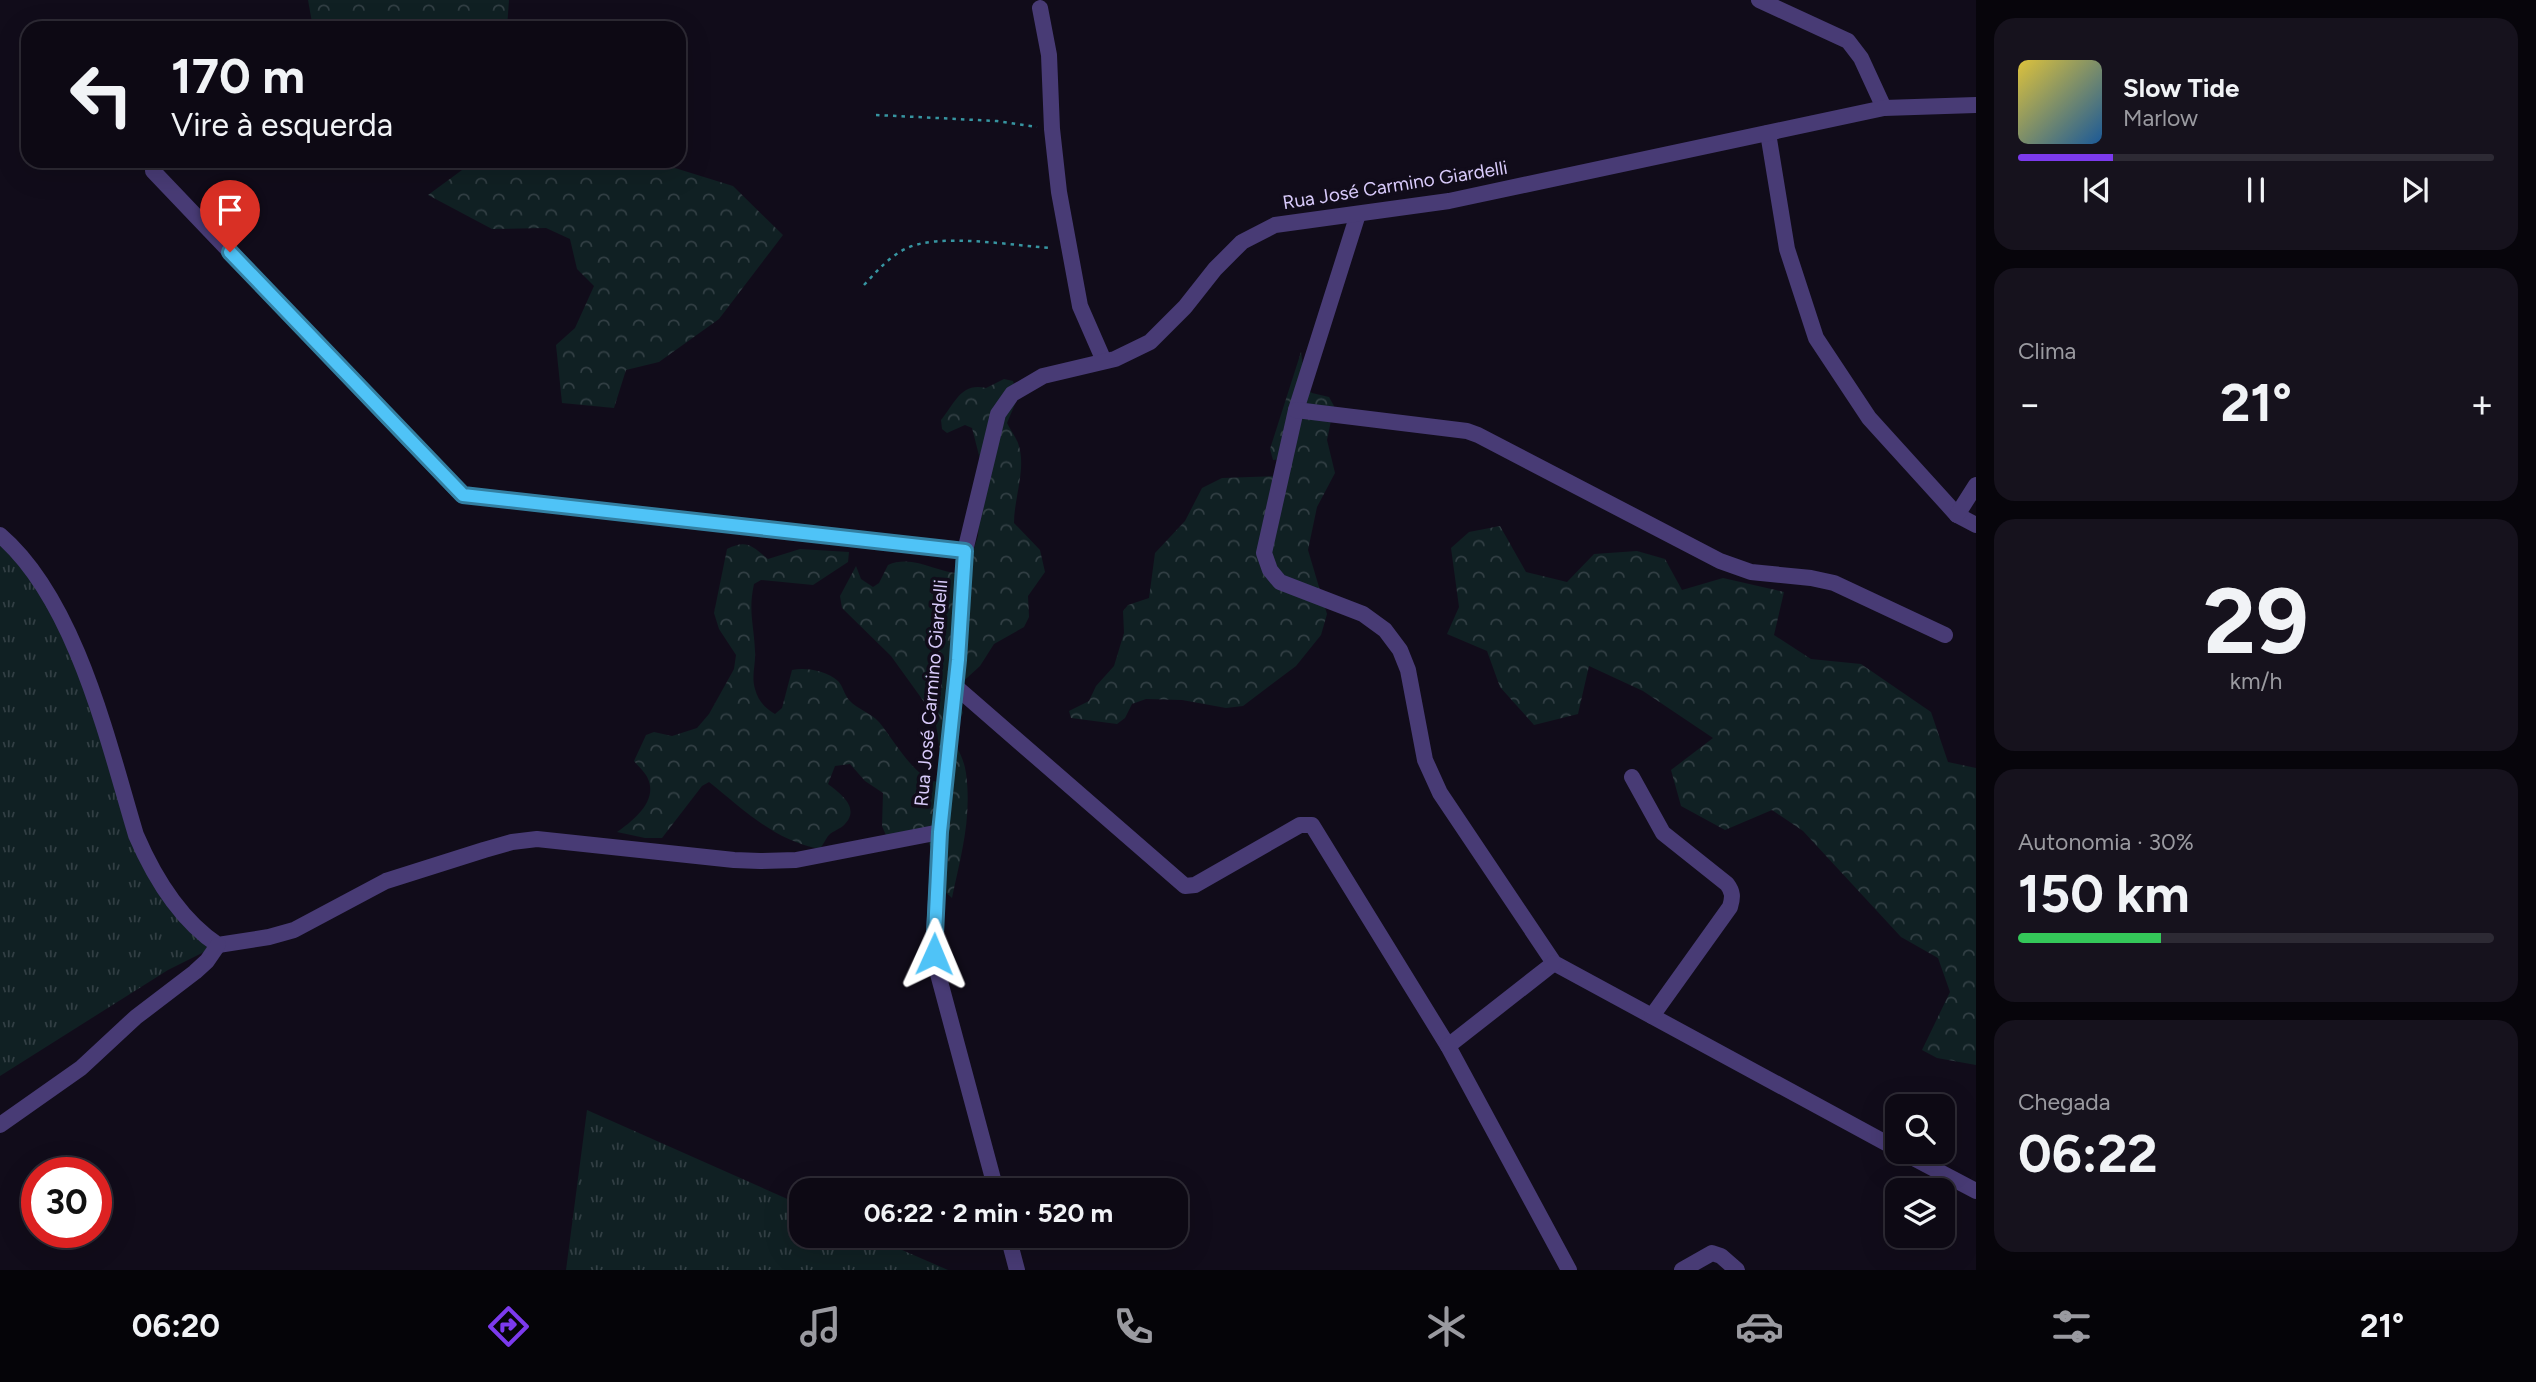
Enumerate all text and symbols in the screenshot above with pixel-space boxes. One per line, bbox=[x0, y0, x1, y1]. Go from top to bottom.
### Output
text: 170 m bbox=[171, 46, 305, 105]
icon: left bbox=[56, 49, 147, 140]
text: Slow Tide bbox=[2123, 72, 2239, 104]
text: Marlow bbox=[2123, 104, 2198, 132]
text: Vire à esquerda bbox=[171, 106, 393, 144]
street label: Rua José Carmino Giardelli bbox=[1281, 156, 1509, 214]
icon: previous bbox=[2078, 171, 2116, 209]
icon: pause bbox=[2237, 171, 2275, 209]
icon: next bbox=[2396, 171, 2434, 209]
pin bbox=[200, 180, 260, 252]
icon: arrive bbox=[211, 191, 249, 229]
text: Clima bbox=[2018, 337, 2076, 365]
text: 21° bbox=[2220, 372, 2292, 434]
text: − bbox=[2018, 381, 2042, 427]
text: + bbox=[2470, 381, 2494, 427]
text: 29 bbox=[2203, 567, 2309, 676]
street label: Rua José Carmino Giardelli bbox=[910, 579, 952, 807]
text: km/h bbox=[2230, 667, 2282, 695]
text: Autonomia · 30% bbox=[2018, 828, 2194, 856]
text: 150 km bbox=[2018, 863, 2190, 925]
position arrow bbox=[897, 917, 971, 991]
text: Chegada bbox=[2018, 1088, 2110, 1116]
map controls bbox=[1885, 1094, 1955, 1248]
button: search bbox=[1885, 1094, 1955, 1164]
text: 06:22 bbox=[2018, 1123, 2158, 1185]
speed limit sign: 30 bbox=[21, 1157, 112, 1248]
button: layers bbox=[1885, 1178, 1955, 1248]
text: 06:22 · 2 min · 520 m bbox=[864, 1197, 1113, 1229]
icon: directions bbox=[484, 1302, 533, 1351]
icon: music bbox=[796, 1302, 845, 1351]
icon: phone bbox=[1109, 1302, 1158, 1351]
icon: climate bbox=[1422, 1302, 1471, 1351]
icon: car bbox=[1735, 1302, 1784, 1351]
icon: filters bbox=[2047, 1302, 2096, 1351]
text: 06:20 bbox=[132, 1307, 220, 1345]
text: 21° bbox=[2360, 1307, 2404, 1345]

